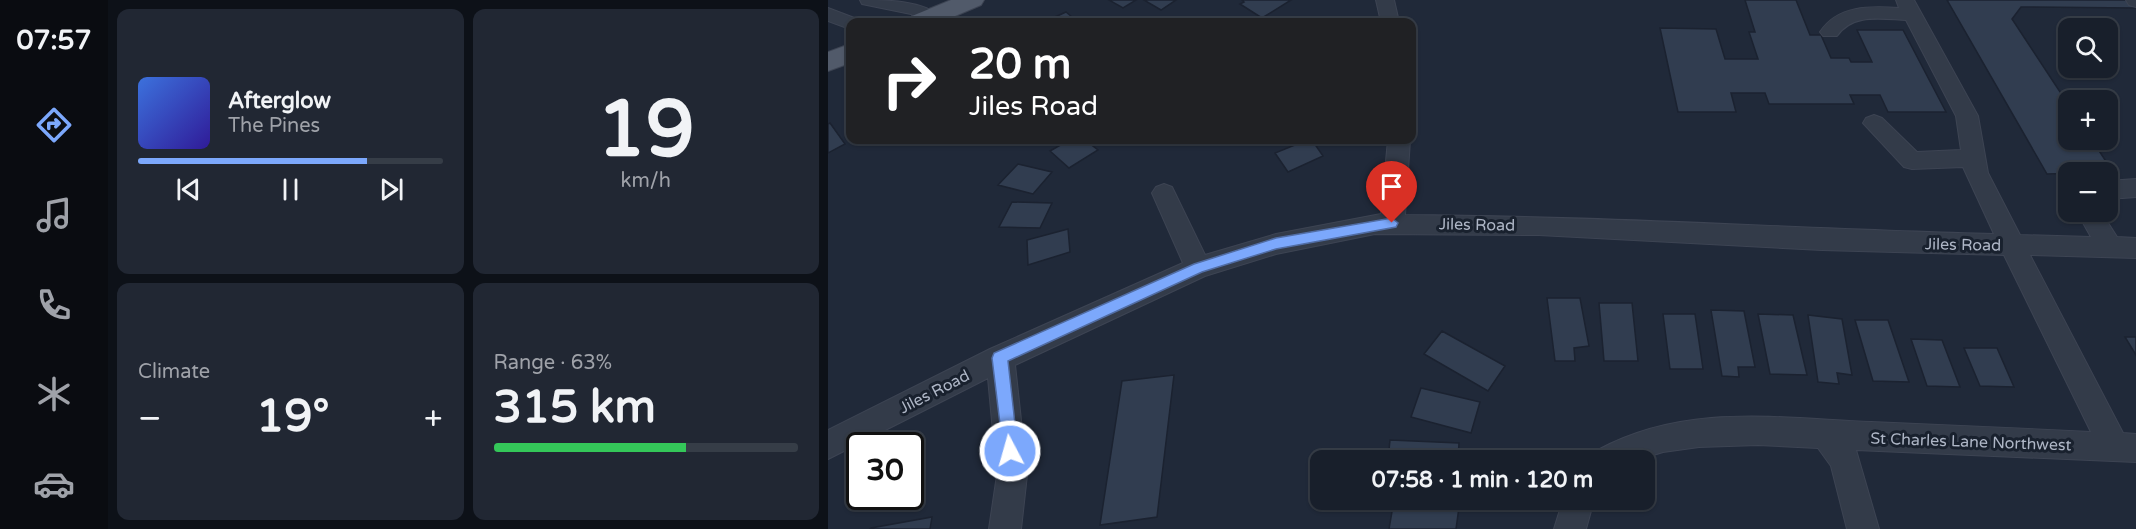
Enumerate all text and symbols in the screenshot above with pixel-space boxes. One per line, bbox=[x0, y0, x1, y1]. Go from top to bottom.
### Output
map controls bbox=[2058, 18, 2118, 222]
button: search bbox=[2058, 18, 2118, 78]
text: 07:57 bbox=[17, 24, 91, 57]
text: 20 m bbox=[969, 39, 1071, 90]
icon: right bbox=[870, 42, 948, 120]
text: 19 bbox=[597, 83, 695, 177]
text: Afterglow bbox=[228, 88, 331, 114]
text: Jiles Road bbox=[969, 90, 1098, 123]
button: + bbox=[2058, 90, 2118, 150]
icon: directions bbox=[33, 104, 75, 146]
text: The Pines bbox=[228, 114, 320, 138]
pin bbox=[1366, 161, 1417, 223]
button: − bbox=[2058, 162, 2118, 222]
text: km/h bbox=[621, 169, 671, 193]
icon: arrive bbox=[1375, 170, 1408, 203]
icon: previous bbox=[172, 173, 205, 206]
icon: pause bbox=[274, 173, 307, 206]
icon: next bbox=[375, 173, 408, 206]
icon: music bbox=[33, 194, 75, 236]
street label: Jiles Road bbox=[1439, 214, 1515, 236]
street label: Jiles Road bbox=[1925, 234, 2001, 256]
icon: phone bbox=[33, 284, 75, 326]
text: Range · 63% bbox=[494, 351, 612, 375]
text: Climate bbox=[138, 360, 210, 384]
street label: Jiles Road bbox=[896, 366, 973, 418]
icon: climate bbox=[33, 373, 75, 415]
text: 315 km bbox=[494, 381, 656, 435]
text: 19° bbox=[256, 390, 329, 444]
text: − bbox=[138, 399, 162, 438]
text: + bbox=[424, 399, 442, 438]
position arrow bbox=[978, 419, 1042, 483]
street label: St Charles Lane Northwest bbox=[1870, 428, 2072, 456]
speed limit sign: 30 bbox=[846, 432, 924, 510]
icon: car bbox=[33, 463, 75, 505]
text: 07:58 · 1 min · 120 m bbox=[1372, 467, 1593, 493]

